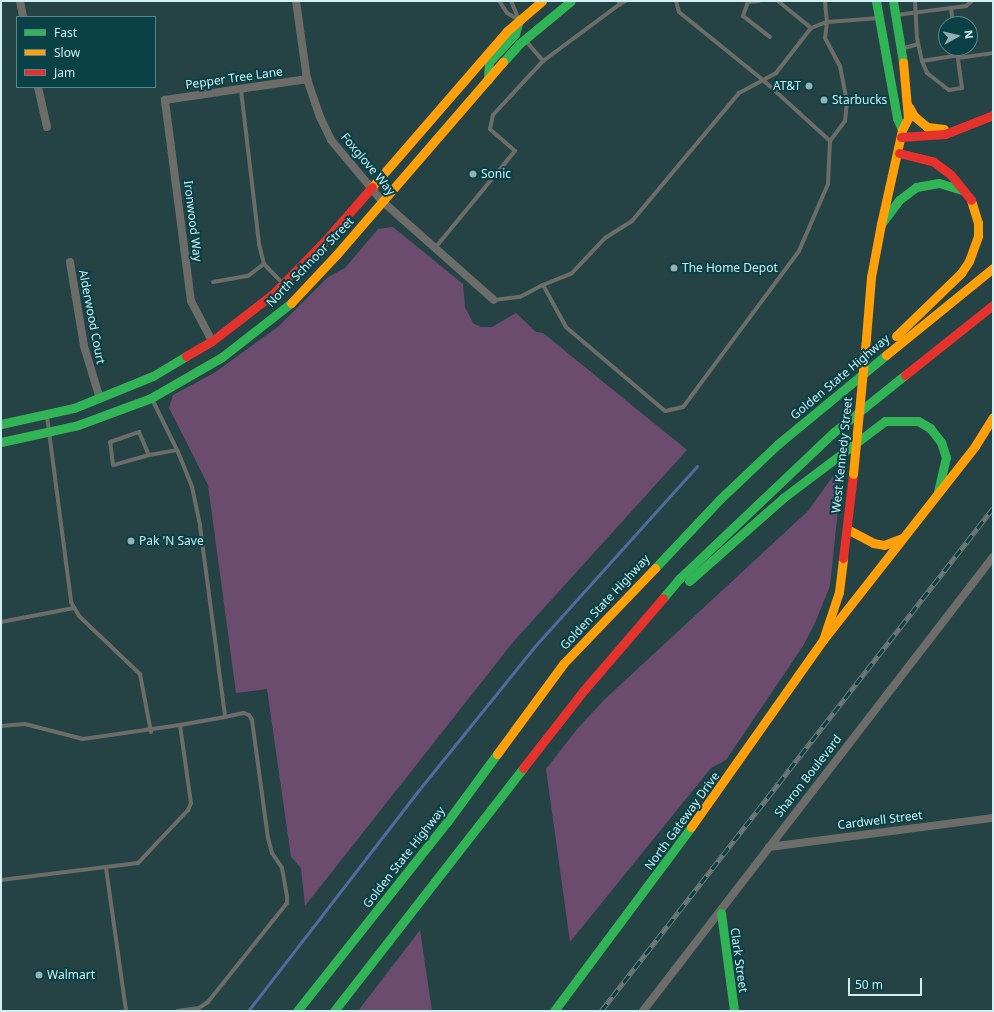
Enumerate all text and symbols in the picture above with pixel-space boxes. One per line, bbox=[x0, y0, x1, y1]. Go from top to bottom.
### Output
legend bbox=[16, 16, 156, 88]
north arrow bbox=[938, 16, 978, 56]
text: Fast bbox=[54, 24, 77, 41]
text: N bbox=[961, 29, 977, 40]
text: Slow bbox=[54, 44, 80, 61]
text: Jam bbox=[54, 64, 75, 81]
street label: Pepper Tree Lane bbox=[184, 64, 284, 92]
place label: AT&T bbox=[773, 79, 801, 93]
marker: AT&T bbox=[804, 81, 814, 91]
place label: Starbucks bbox=[832, 93, 887, 107]
marker: Starbucks bbox=[819, 95, 829, 105]
street label: Foxglove Way bbox=[338, 130, 398, 198]
place label: Sonic bbox=[481, 167, 511, 181]
marker: Sonic bbox=[468, 169, 478, 179]
street label: Ironwood Way bbox=[181, 180, 205, 262]
street label: North Schnoor Street bbox=[263, 214, 357, 310]
place label: The Home Depot bbox=[682, 261, 778, 275]
marker: The Home Depot bbox=[669, 263, 679, 273]
street label: Alderwood Court bbox=[76, 269, 108, 365]
street label: Golden State Highway bbox=[788, 331, 892, 423]
street label: West Kennedy Street bbox=[829, 396, 855, 514]
place label: Pak 'N Save bbox=[139, 534, 204, 548]
marker: Pak 'N Save bbox=[126, 536, 136, 546]
street label: Golden State Highway bbox=[557, 551, 653, 653]
street label: Sharon Boulevard bbox=[771, 732, 845, 820]
street label: North Gateway Drive bbox=[642, 769, 722, 873]
street label: Golden State Highway bbox=[360, 803, 448, 911]
street label: Cardwell Street bbox=[837, 808, 923, 832]
street label: Clark Street bbox=[727, 927, 751, 993]
place label: Walmart bbox=[47, 968, 95, 982]
marker: Walmart bbox=[34, 970, 44, 980]
scale bar bbox=[850, 970, 924, 996]
text: 50 m bbox=[855, 976, 883, 993]

